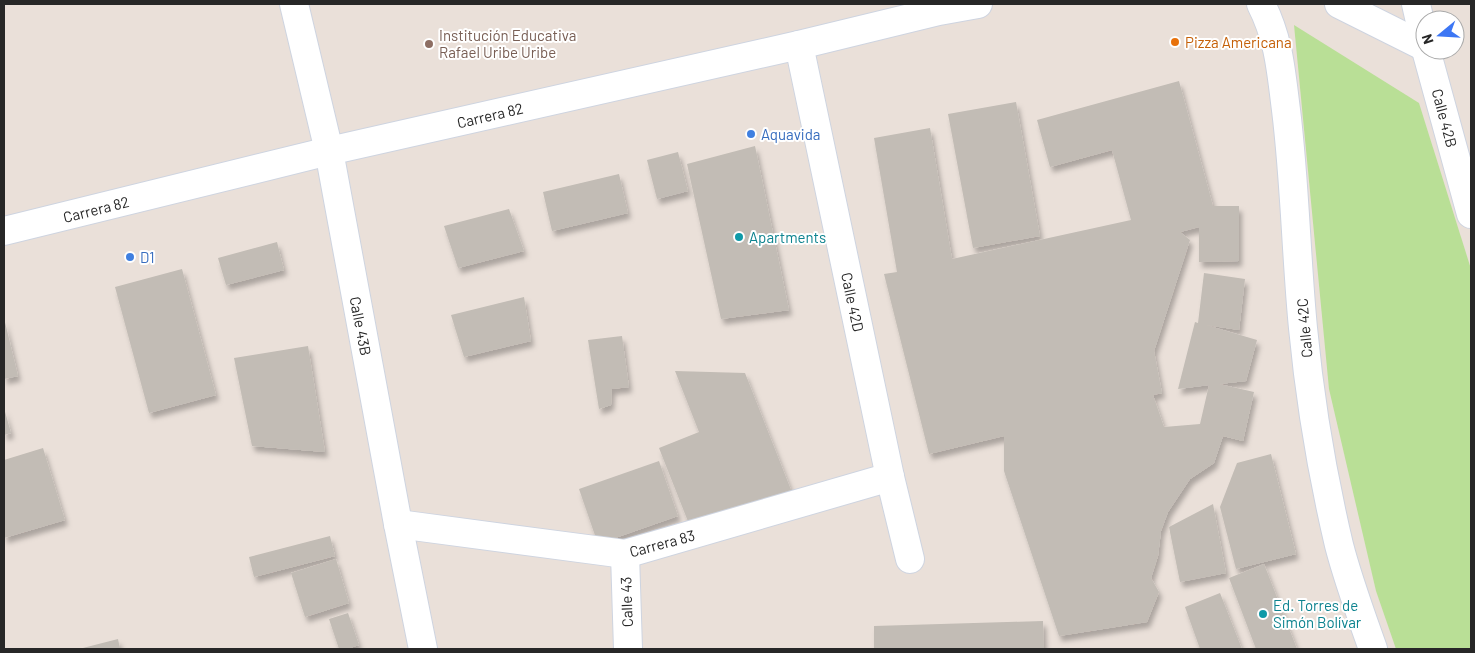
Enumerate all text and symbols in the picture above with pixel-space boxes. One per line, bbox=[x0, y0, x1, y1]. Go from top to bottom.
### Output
north arrow bbox=[1415, 10, 1465, 60]
place label: Institución Educativa Rafael Uribe Uribe bbox=[439, 26, 576, 61]
text: N bbox=[1418, 32, 1437, 46]
place label: Pizza Americana bbox=[1185, 33, 1292, 51]
marker: Pizza Americana bbox=[1169, 36, 1181, 48]
marker: Institución Educativa Rafael Uribe Uribe bbox=[423, 38, 435, 50]
street label: Calle 42B bbox=[1429, 87, 1461, 149]
street label: Carrera 82 bbox=[455, 99, 525, 131]
place label: Aquavida bbox=[761, 125, 821, 143]
marker: Aquavida bbox=[745, 128, 757, 140]
street label: Carrera 82 bbox=[61, 192, 131, 226]
place label: Apartments bbox=[749, 228, 826, 246]
marker: Apartments bbox=[733, 231, 745, 243]
place label: D1 bbox=[140, 248, 155, 266]
marker: D1 bbox=[124, 251, 136, 263]
street label: Calle 42D bbox=[838, 271, 868, 333]
street label: Calle 43B bbox=[346, 295, 376, 357]
street label: Calle 42C bbox=[1292, 297, 1316, 359]
street label: Carrera 83 bbox=[627, 526, 697, 560]
street label: Calle 43 bbox=[616, 576, 636, 628]
place label: Ed. Torres de Simón Bolívar bbox=[1273, 596, 1362, 631]
marker: Ed. Torres de Simón Bolívar bbox=[1257, 608, 1269, 620]

